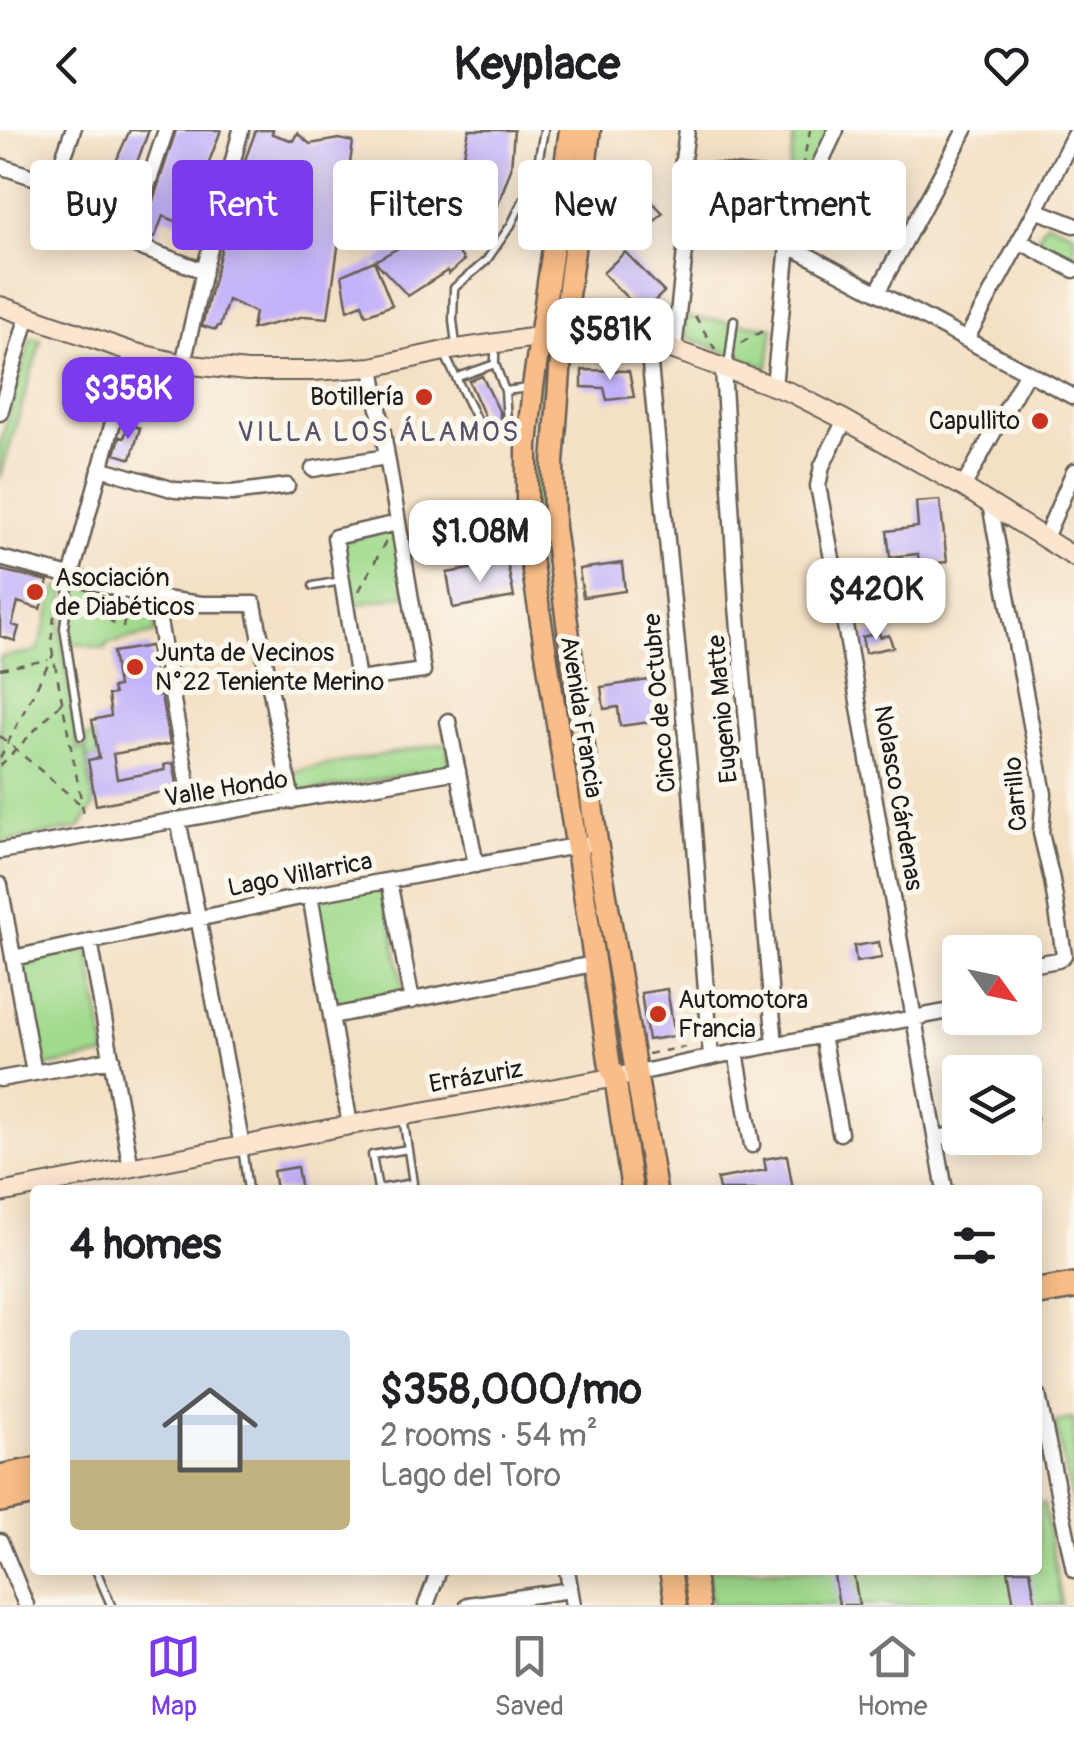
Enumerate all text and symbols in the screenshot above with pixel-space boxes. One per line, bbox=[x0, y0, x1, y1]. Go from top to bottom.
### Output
text: Keyplace bbox=[454, 37, 620, 93]
icon: back bbox=[40, 38, 95, 93]
icon: heart bbox=[979, 38, 1034, 93]
chip: Buy bbox=[30, 160, 152, 250]
chip: Rent bbox=[172, 160, 313, 250]
chip: Filters bbox=[333, 160, 498, 250]
chip: New bbox=[518, 160, 652, 250]
chip: Apartment bbox=[672, 160, 906, 250]
pin: $581K bbox=[540, 298, 680, 383]
text: $581K bbox=[569, 310, 651, 350]
pin: $358K bbox=[58, 357, 198, 442]
text: $358K bbox=[84, 369, 172, 409]
place label: Botillería bbox=[310, 382, 404, 413]
marker: Botillería bbox=[413, 386, 435, 408]
place label: Capullito bbox=[929, 406, 1020, 437]
marker: Capullito bbox=[1029, 410, 1051, 432]
district label: VILLA LOS ÁLAMOS bbox=[237, 415, 521, 450]
pin: $1.08M bbox=[399, 500, 561, 585]
text: $1.08M bbox=[431, 512, 529, 552]
pin: $420K bbox=[806, 558, 946, 643]
place label: Asociación de Diabéticos bbox=[55, 563, 194, 623]
text: $420K bbox=[829, 570, 923, 610]
marker: Asociación de Diabéticos bbox=[24, 581, 46, 603]
street label: Cinco de Octubre bbox=[637, 611, 683, 794]
street label: Eugenio Matte bbox=[701, 633, 745, 784]
street label: Avenida Francia bbox=[553, 634, 609, 800]
place label: Junta de Vecinos N°22 Teniente Merino bbox=[155, 638, 384, 698]
marker: Junta de Vecinos N°22 Teniente Merino bbox=[124, 656, 146, 678]
street label: Nolasco Cárdenas bbox=[866, 703, 930, 893]
street label: Carrillo bbox=[997, 755, 1035, 833]
street label: Valle Hondo bbox=[162, 764, 290, 814]
street label: Lago Villarrica bbox=[225, 846, 375, 904]
north arrow bbox=[942, 935, 1042, 1035]
map controls bbox=[942, 935, 1042, 1155]
place label: Automotora Francia bbox=[678, 985, 808, 1045]
marker: Automotora Francia bbox=[647, 1003, 669, 1025]
street label: Errázuriz bbox=[427, 1054, 525, 1100]
button: layers bbox=[942, 1055, 1042, 1155]
icon: filters bbox=[947, 1218, 1002, 1273]
text: 4 homes bbox=[70, 1219, 221, 1271]
text: $358,000/mo bbox=[380, 1364, 642, 1416]
icon: home bbox=[150, 1370, 270, 1490]
text: 2 rooms · 54 m² bbox=[380, 1416, 598, 1456]
text: Lago del Toro bbox=[380, 1456, 561, 1496]
tab: Map bbox=[146, 1629, 201, 1724]
tab: Saved bbox=[494, 1629, 564, 1724]
tab: Home bbox=[857, 1629, 927, 1724]

